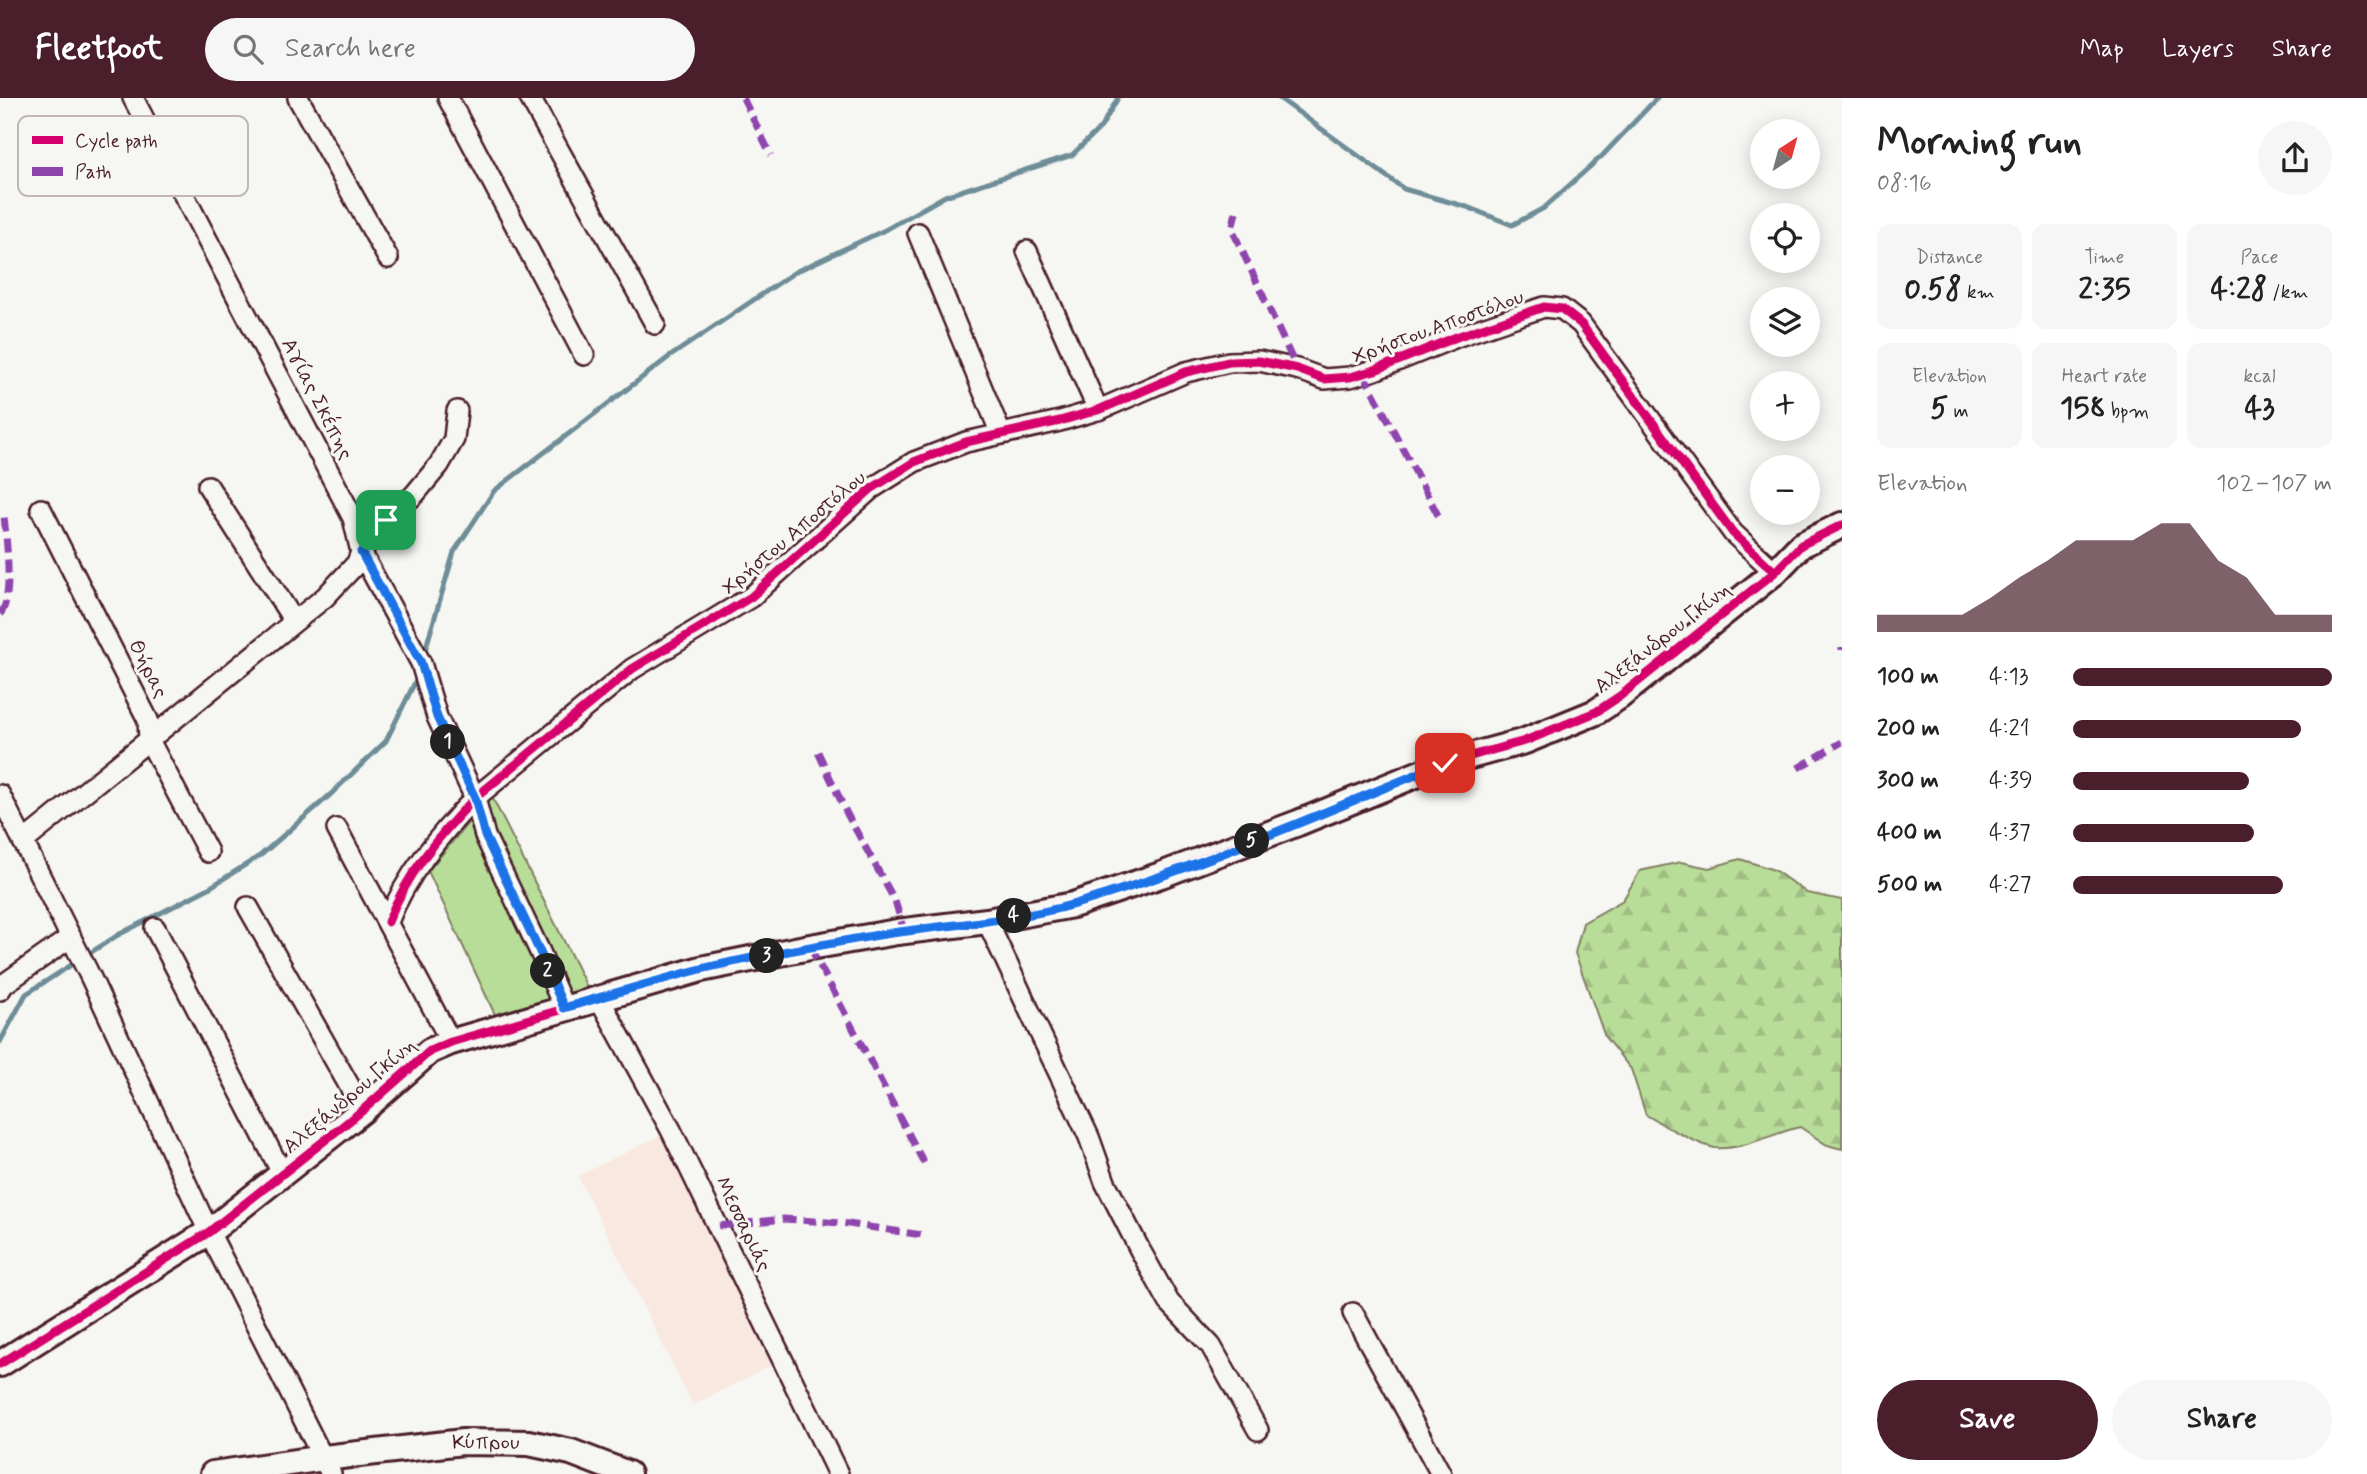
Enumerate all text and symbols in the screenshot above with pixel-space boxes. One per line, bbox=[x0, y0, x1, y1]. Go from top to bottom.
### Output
search box bbox=[205, 18, 695, 81]
text: Fleetfoot bbox=[35, 27, 163, 71]
icon: search bbox=[229, 30, 267, 68]
text: Search here bbox=[285, 32, 416, 66]
text: Map bbox=[2080, 34, 2124, 65]
text: Layers bbox=[2162, 34, 2234, 65]
text: Share bbox=[2272, 34, 2332, 65]
legend bbox=[18, 116, 248, 196]
text: Morning run bbox=[1877, 118, 2082, 167]
north arrow bbox=[1750, 119, 1820, 189]
map controls bbox=[1750, 119, 1820, 525]
button: share bbox=[2258, 121, 2332, 195]
text: Cycle path bbox=[75, 129, 158, 154]
text: Path bbox=[75, 160, 112, 185]
text: 08:16 bbox=[1877, 169, 1932, 199]
button: locate bbox=[1750, 203, 1820, 273]
text: Distance bbox=[1916, 245, 1983, 270]
text: Time bbox=[2085, 245, 2124, 270]
text: Pace bbox=[2241, 245, 2278, 270]
text: 0.58 bbox=[1904, 270, 1962, 309]
text: 2:35 bbox=[2078, 270, 2131, 309]
text: 4:28 bbox=[2211, 270, 2267, 309]
text: km bbox=[1962, 280, 1995, 305]
text: /km bbox=[2267, 280, 2308, 305]
street label: Χρήστου Αποστόλου bbox=[1348, 283, 1528, 371]
button: layers bbox=[1750, 287, 1820, 357]
street label: Αγίας Σκέπης bbox=[274, 333, 361, 465]
text: Elevation bbox=[1912, 364, 1987, 389]
text: Heart rate bbox=[2062, 364, 2147, 389]
text: kcal bbox=[2244, 364, 2275, 389]
button: + bbox=[1750, 371, 1820, 441]
text: 5 bbox=[1930, 389, 1948, 428]
text: 158 bbox=[2060, 389, 2106, 428]
text: 43 bbox=[2244, 389, 2275, 428]
text: m bbox=[1948, 399, 1969, 424]
text: bpm bbox=[2106, 399, 2149, 424]
button: − bbox=[1750, 455, 1820, 525]
street label: Χρήστου Αποστόλου bbox=[716, 464, 872, 602]
text: Elevation bbox=[1877, 469, 1968, 499]
text: 102–107 m bbox=[2216, 469, 2332, 499]
pin bbox=[356, 490, 416, 550]
icon: arrive bbox=[367, 501, 405, 539]
street label: Αλεξάνδρου Γκίνη bbox=[1589, 576, 1737, 700]
street label: Θήρας bbox=[121, 635, 175, 703]
text: 100 m bbox=[1877, 662, 1939, 692]
text: 4:13 bbox=[1989, 662, 2029, 692]
text: 200 m bbox=[1877, 714, 1940, 744]
text: 4:21 bbox=[1989, 714, 2030, 744]
pin: 1 bbox=[430, 724, 466, 760]
text: 1 bbox=[443, 729, 452, 754]
pin bbox=[1415, 733, 1475, 793]
icon: check bbox=[1426, 744, 1464, 782]
text: 300 m bbox=[1877, 766, 1939, 796]
text: 4:39 bbox=[1989, 766, 2033, 796]
text: 400 m bbox=[1877, 818, 1942, 848]
text: 4:37 bbox=[1989, 818, 2031, 848]
pin: 5 bbox=[1234, 824, 1270, 858]
text: 5 bbox=[1246, 828, 1257, 853]
text: 500 m bbox=[1877, 870, 1942, 900]
text: 4:27 bbox=[1989, 870, 2031, 900]
pin: 4 bbox=[996, 898, 1032, 934]
text: 4 bbox=[1008, 903, 1019, 928]
pin: 3 bbox=[750, 938, 784, 974]
text: 3 bbox=[762, 943, 771, 968]
pin: 2 bbox=[530, 954, 566, 988]
text: 2 bbox=[543, 958, 552, 983]
street label: Αλεξάνδρου Γκίνη bbox=[277, 1032, 423, 1160]
street label: Μεσσαριάς bbox=[708, 1172, 778, 1276]
button: Save bbox=[1877, 1380, 2098, 1460]
button: Share bbox=[2112, 1380, 2332, 1460]
street label: Κύπρου bbox=[451, 1428, 520, 1457]

